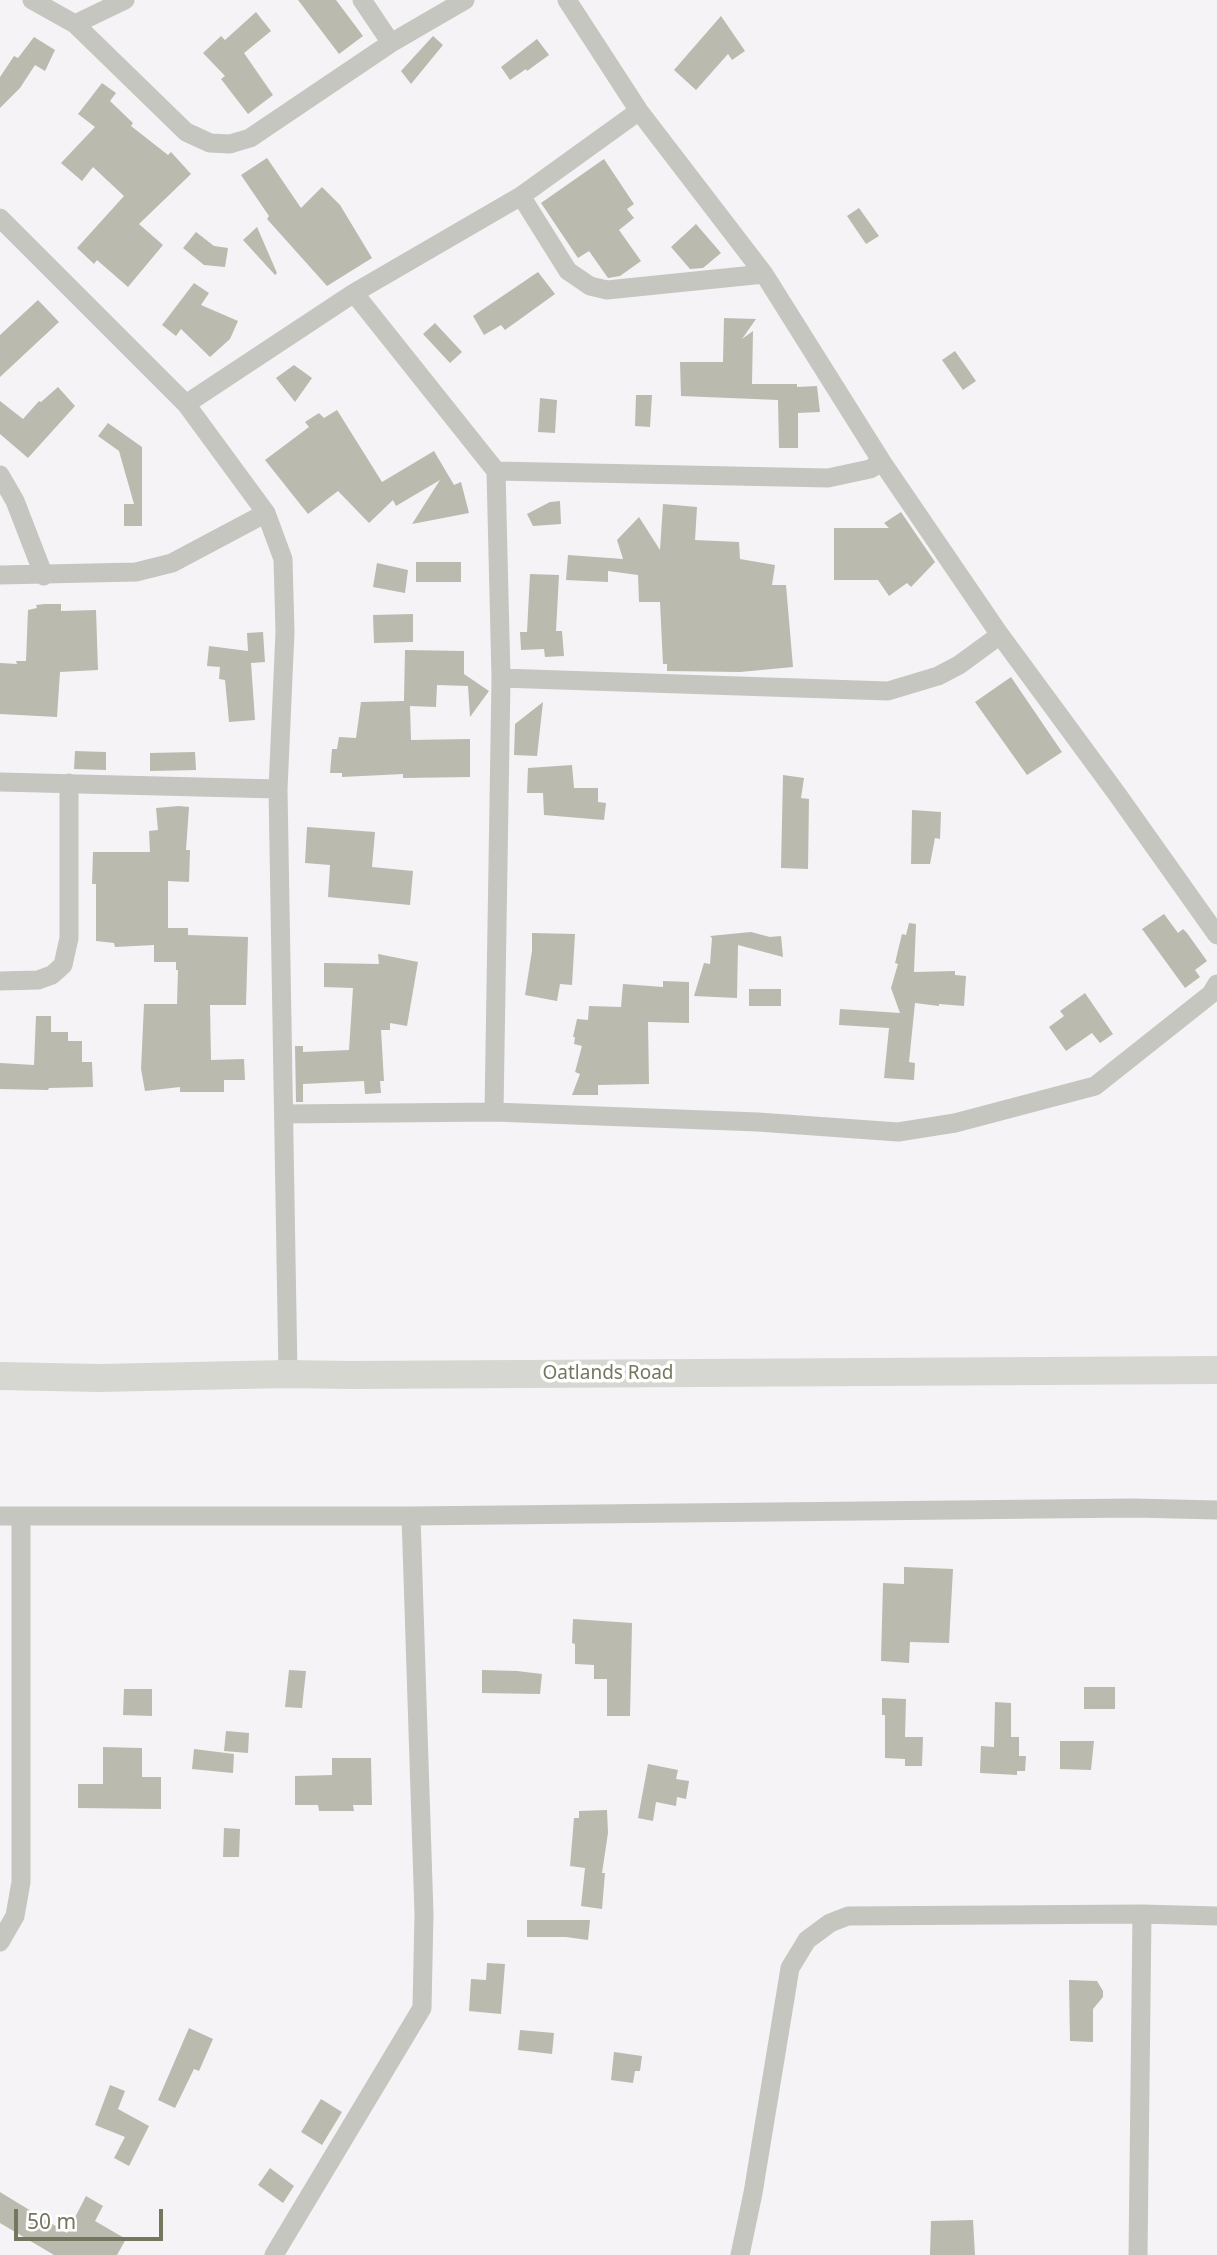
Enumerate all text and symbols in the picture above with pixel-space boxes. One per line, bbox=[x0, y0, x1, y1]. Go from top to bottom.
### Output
street label: Oatlands Road bbox=[542, 1363, 674, 1385]
scale bar bbox=[18, 2196, 166, 2240]
text: 50 m bbox=[27, 2207, 76, 2235]

